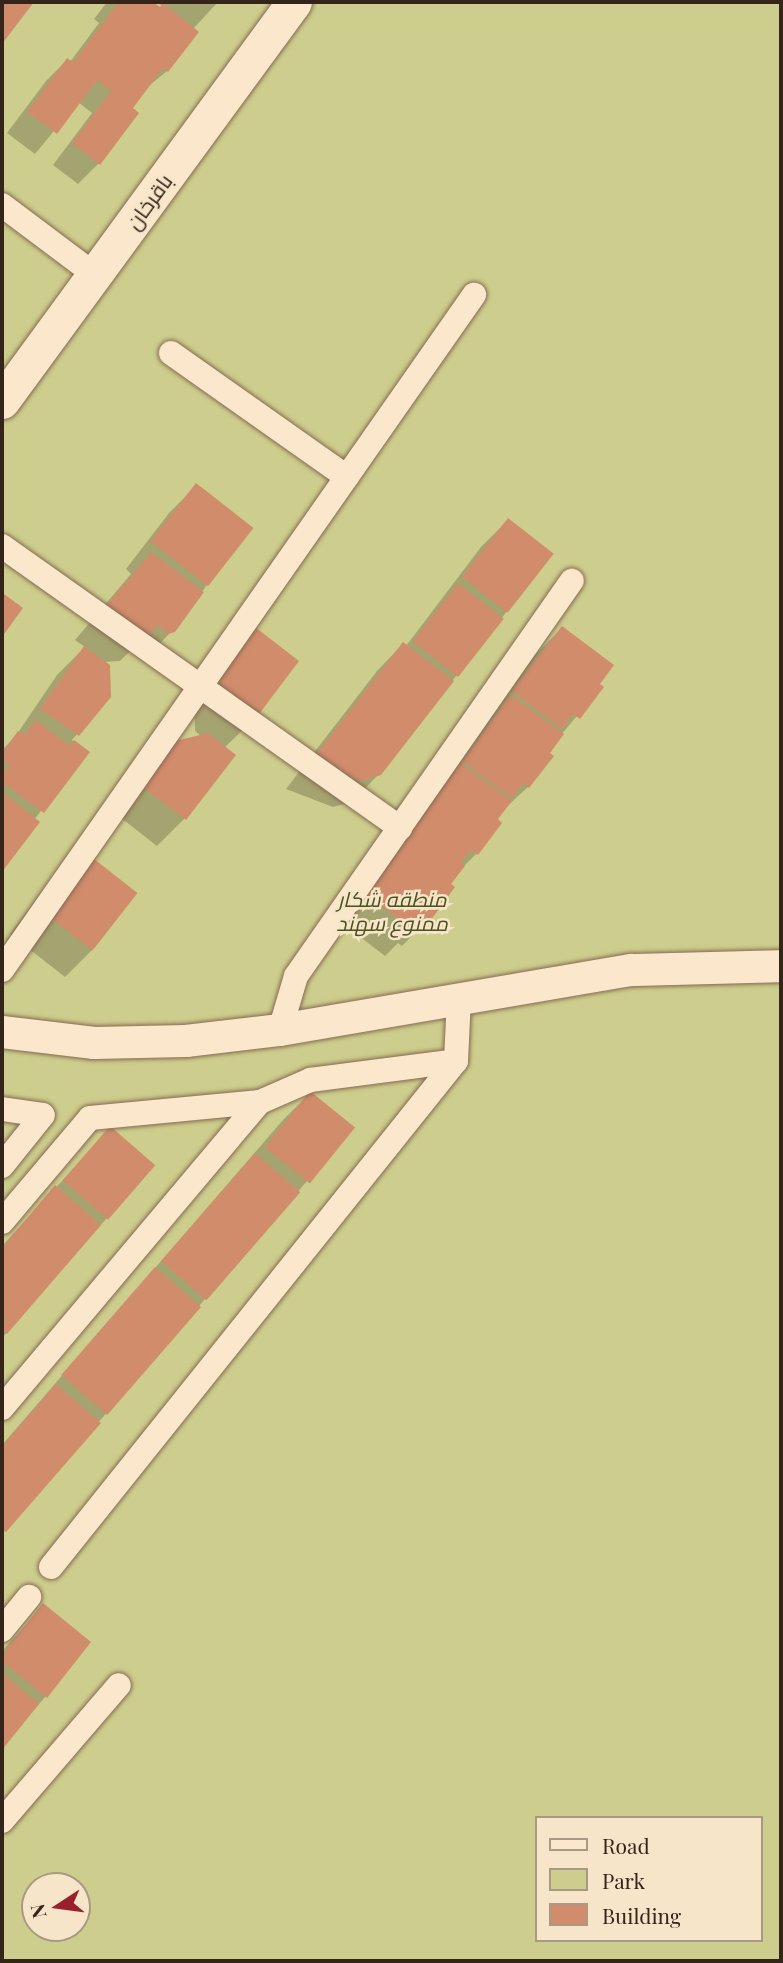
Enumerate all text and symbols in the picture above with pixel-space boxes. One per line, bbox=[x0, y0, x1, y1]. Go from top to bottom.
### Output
street label: باقرخان bbox=[119, 168, 177, 234]
park label: منطقه شکار ممنوع سهند bbox=[336, 885, 448, 935]
legend bbox=[534, 1816, 762, 1942]
text: Road bbox=[602, 1831, 650, 1859]
text: Park bbox=[602, 1866, 645, 1894]
north arrow bbox=[21, 1872, 91, 1942]
text: Building bbox=[602, 1901, 681, 1929]
text: N bbox=[23, 1902, 52, 1921]

